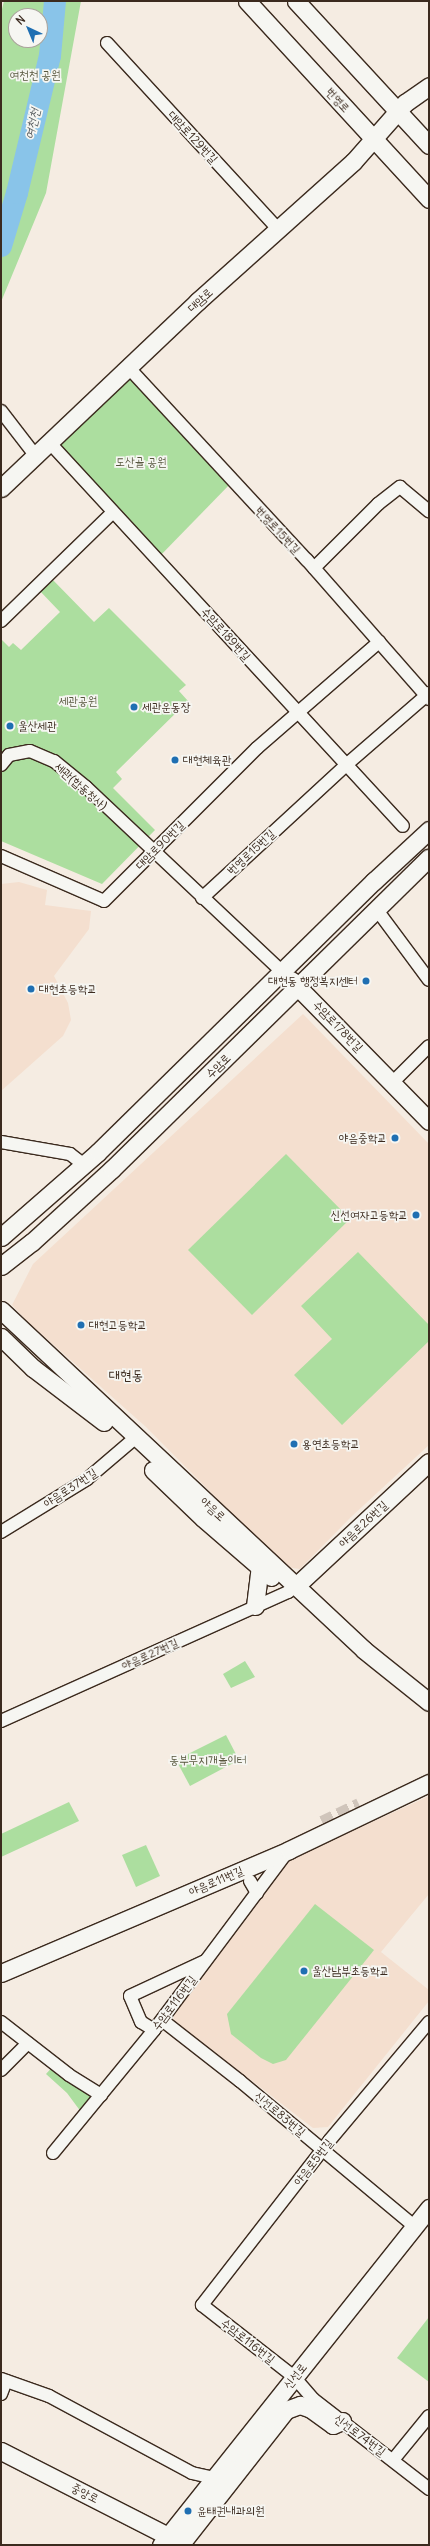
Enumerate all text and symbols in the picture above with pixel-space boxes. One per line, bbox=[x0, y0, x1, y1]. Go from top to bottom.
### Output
north arrow bbox=[8, 8, 48, 48]
text: N bbox=[13, 12, 28, 28]
park label: 여천천 공원 bbox=[9, 68, 61, 82]
street label: 번영로 bbox=[323, 84, 353, 116]
water label: 여천천 bbox=[22, 107, 44, 141]
street label: 대암로129번길 bbox=[165, 108, 221, 166]
street label: 대암로 bbox=[184, 285, 216, 315]
park label: 도산골 공원 bbox=[115, 455, 167, 469]
street label: 번영로15번길 bbox=[252, 503, 304, 557]
street label: 수암로189번길 bbox=[198, 604, 254, 664]
park label: 세관공원 bbox=[59, 694, 97, 708]
place label: 세관운동장 bbox=[142, 700, 190, 714]
marker: 세관운동장 bbox=[129, 702, 139, 712]
place label: 울산세관 bbox=[18, 719, 57, 733]
marker: 울산세관 bbox=[5, 721, 15, 731]
place label: 대현체육관 bbox=[183, 753, 231, 767]
marker: 대현체육관 bbox=[170, 755, 180, 765]
street label: 세관(합동청사) bbox=[52, 759, 110, 813]
street label: 대암로90번길 bbox=[133, 818, 187, 872]
street label: 번영로15번길 bbox=[224, 826, 278, 878]
place label: 대현동 행정복지센터 bbox=[268, 974, 358, 988]
marker: 대현동 행정복지센터 bbox=[361, 976, 371, 986]
place label: 대현초등학교 bbox=[39, 982, 97, 996]
marker: 대현초등학교 bbox=[26, 984, 36, 994]
street label: 수암로178번길 bbox=[310, 997, 366, 1055]
street label: 수암로 bbox=[203, 1051, 233, 1081]
place label: 야음중학교 bbox=[339, 1131, 387, 1145]
marker: 야음중학교 bbox=[390, 1133, 400, 1143]
place label: 신선여자고등학교 bbox=[331, 1208, 408, 1222]
marker: 신선여자고등학교 bbox=[411, 1210, 421, 1220]
place label: 대현고등학교 bbox=[89, 1318, 147, 1332]
marker: 대현고등학교 bbox=[76, 1320, 86, 1330]
district label: 대현동 bbox=[109, 1367, 143, 1383]
place label: 용연초등학교 bbox=[302, 1437, 360, 1451]
marker: 용연초등학교 bbox=[289, 1439, 299, 1449]
street label: 야음로37번길 bbox=[41, 1465, 99, 1511]
street label: 야음로 bbox=[197, 1494, 229, 1524]
street label: 야음로26번길 bbox=[335, 1498, 391, 1550]
street label: 야음로27번길 bbox=[119, 1635, 181, 1673]
park label: 동부무지개놀이터 bbox=[169, 1753, 247, 1767]
street label: 야음로11번길 bbox=[187, 1863, 245, 1899]
place label: 울산남부초등학교 bbox=[312, 1964, 389, 1978]
marker: 울산남부초등학교 bbox=[299, 1966, 309, 1976]
street label: 수암로116번길 bbox=[149, 1973, 199, 2033]
street label: 신선로83번길 bbox=[252, 2089, 308, 2139]
street label: 야음로5번길 bbox=[290, 2136, 336, 2188]
street label: 수암로116번길 bbox=[218, 2315, 278, 2367]
street label: 신선로 bbox=[280, 2360, 310, 2392]
street label: 신선로74번길 bbox=[331, 2411, 389, 2459]
street label: 중앙로 bbox=[69, 2480, 101, 2506]
place label: 윤태권내과의원 bbox=[197, 2504, 265, 2518]
marker: 윤태권내과의원 bbox=[182, 2505, 194, 2517]

